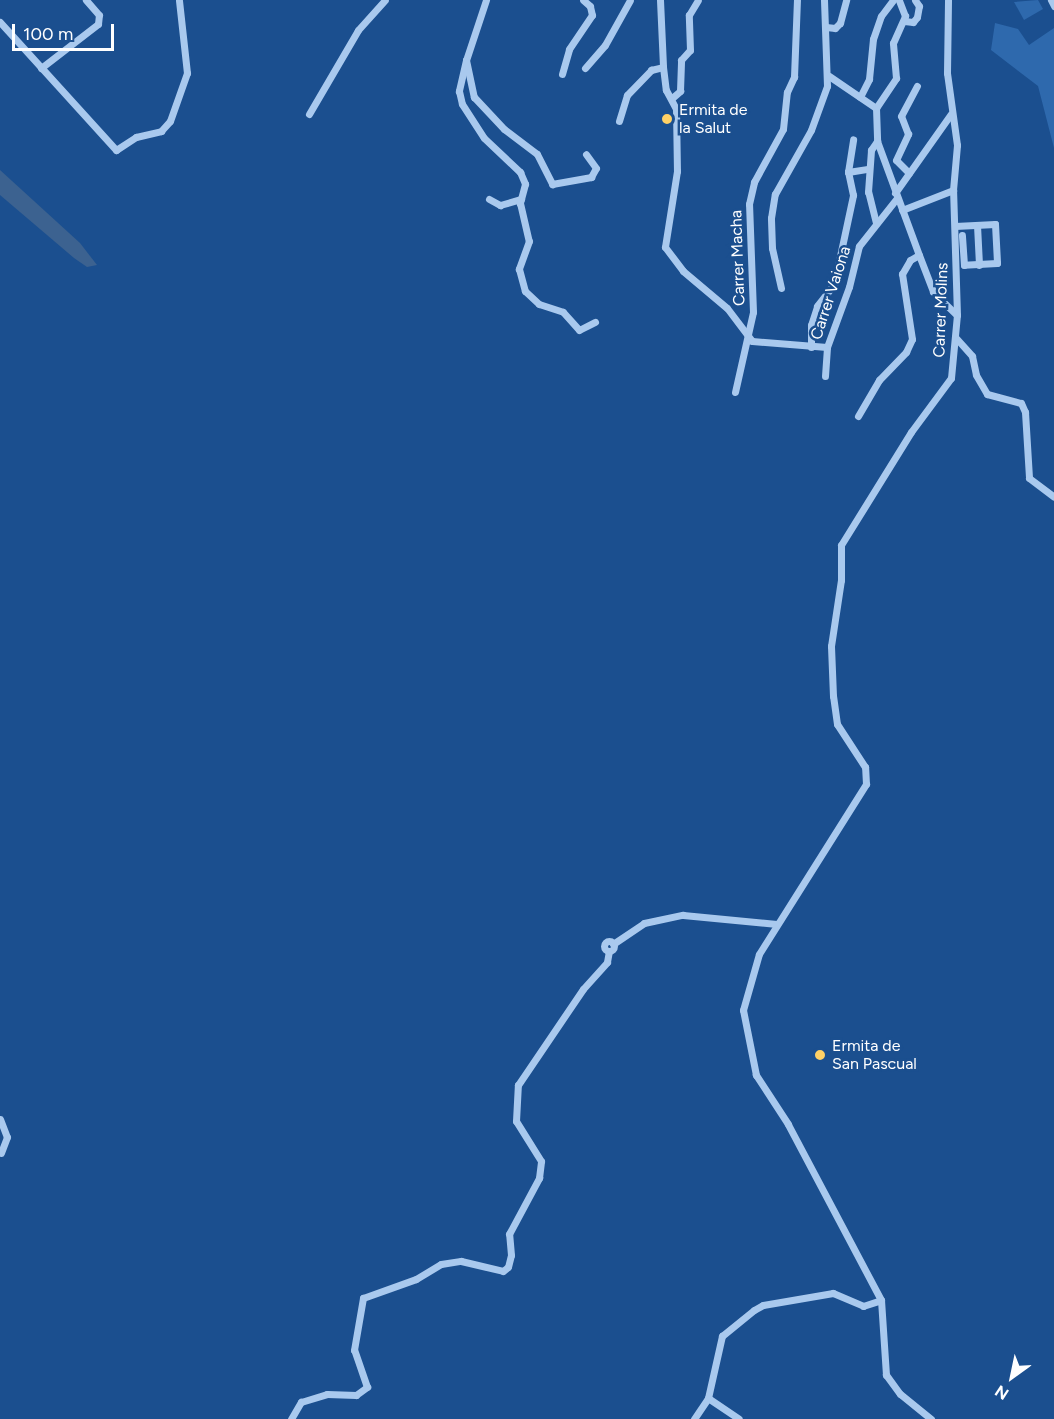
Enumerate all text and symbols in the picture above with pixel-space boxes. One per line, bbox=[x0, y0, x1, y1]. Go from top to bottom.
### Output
scale bar bbox=[15, 12, 117, 50]
text: 100 m bbox=[23, 23, 73, 45]
place label: Ermita de la Salut bbox=[679, 100, 747, 138]
marker: Ermita de la Salut bbox=[660, 112, 674, 126]
street label: Carrer Macha bbox=[727, 210, 749, 306]
street label: Carrer Vaiona bbox=[807, 244, 855, 342]
street label: Carrer Molins bbox=[930, 262, 952, 358]
place label: Ermita de San Pascual bbox=[832, 1036, 917, 1074]
marker: Ermita de San Pascual bbox=[813, 1048, 827, 1062]
north arrow bbox=[982, 1347, 1042, 1407]
text: N bbox=[992, 1381, 1012, 1404]

